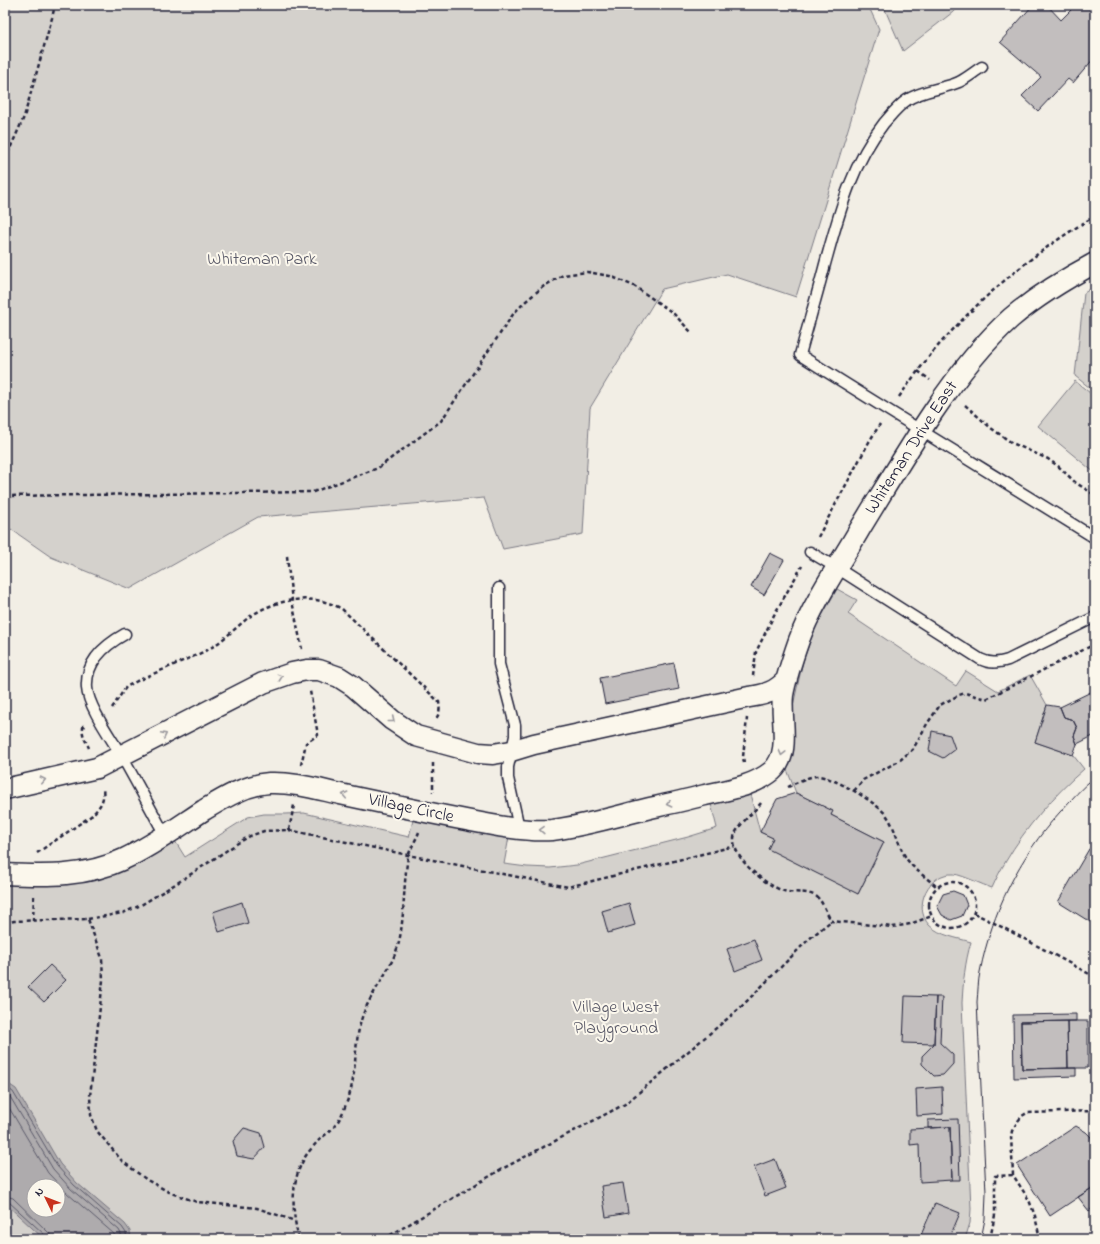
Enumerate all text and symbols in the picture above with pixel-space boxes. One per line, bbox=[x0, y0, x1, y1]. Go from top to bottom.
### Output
park label: Whiteman Park bbox=[207, 247, 317, 273]
street label: Whiteman Drive East bbox=[859, 376, 965, 520]
one-way arrow bbox=[276, 673, 283, 682]
one-way arrow bbox=[388, 716, 395, 723]
one-way arrow bbox=[159, 732, 167, 739]
one-way arrow bbox=[778, 749, 786, 756]
one-way arrow bbox=[40, 777, 46, 785]
street label: Village Circle bbox=[365, 787, 457, 832]
one-way arrow bbox=[342, 791, 349, 799]
one-way arrow bbox=[666, 799, 672, 807]
one-way arrow bbox=[539, 825, 545, 834]
park label: Village West Playground bbox=[572, 995, 659, 1043]
north arrow bbox=[26, 1178, 66, 1218]
text: N bbox=[31, 1184, 48, 1200]

